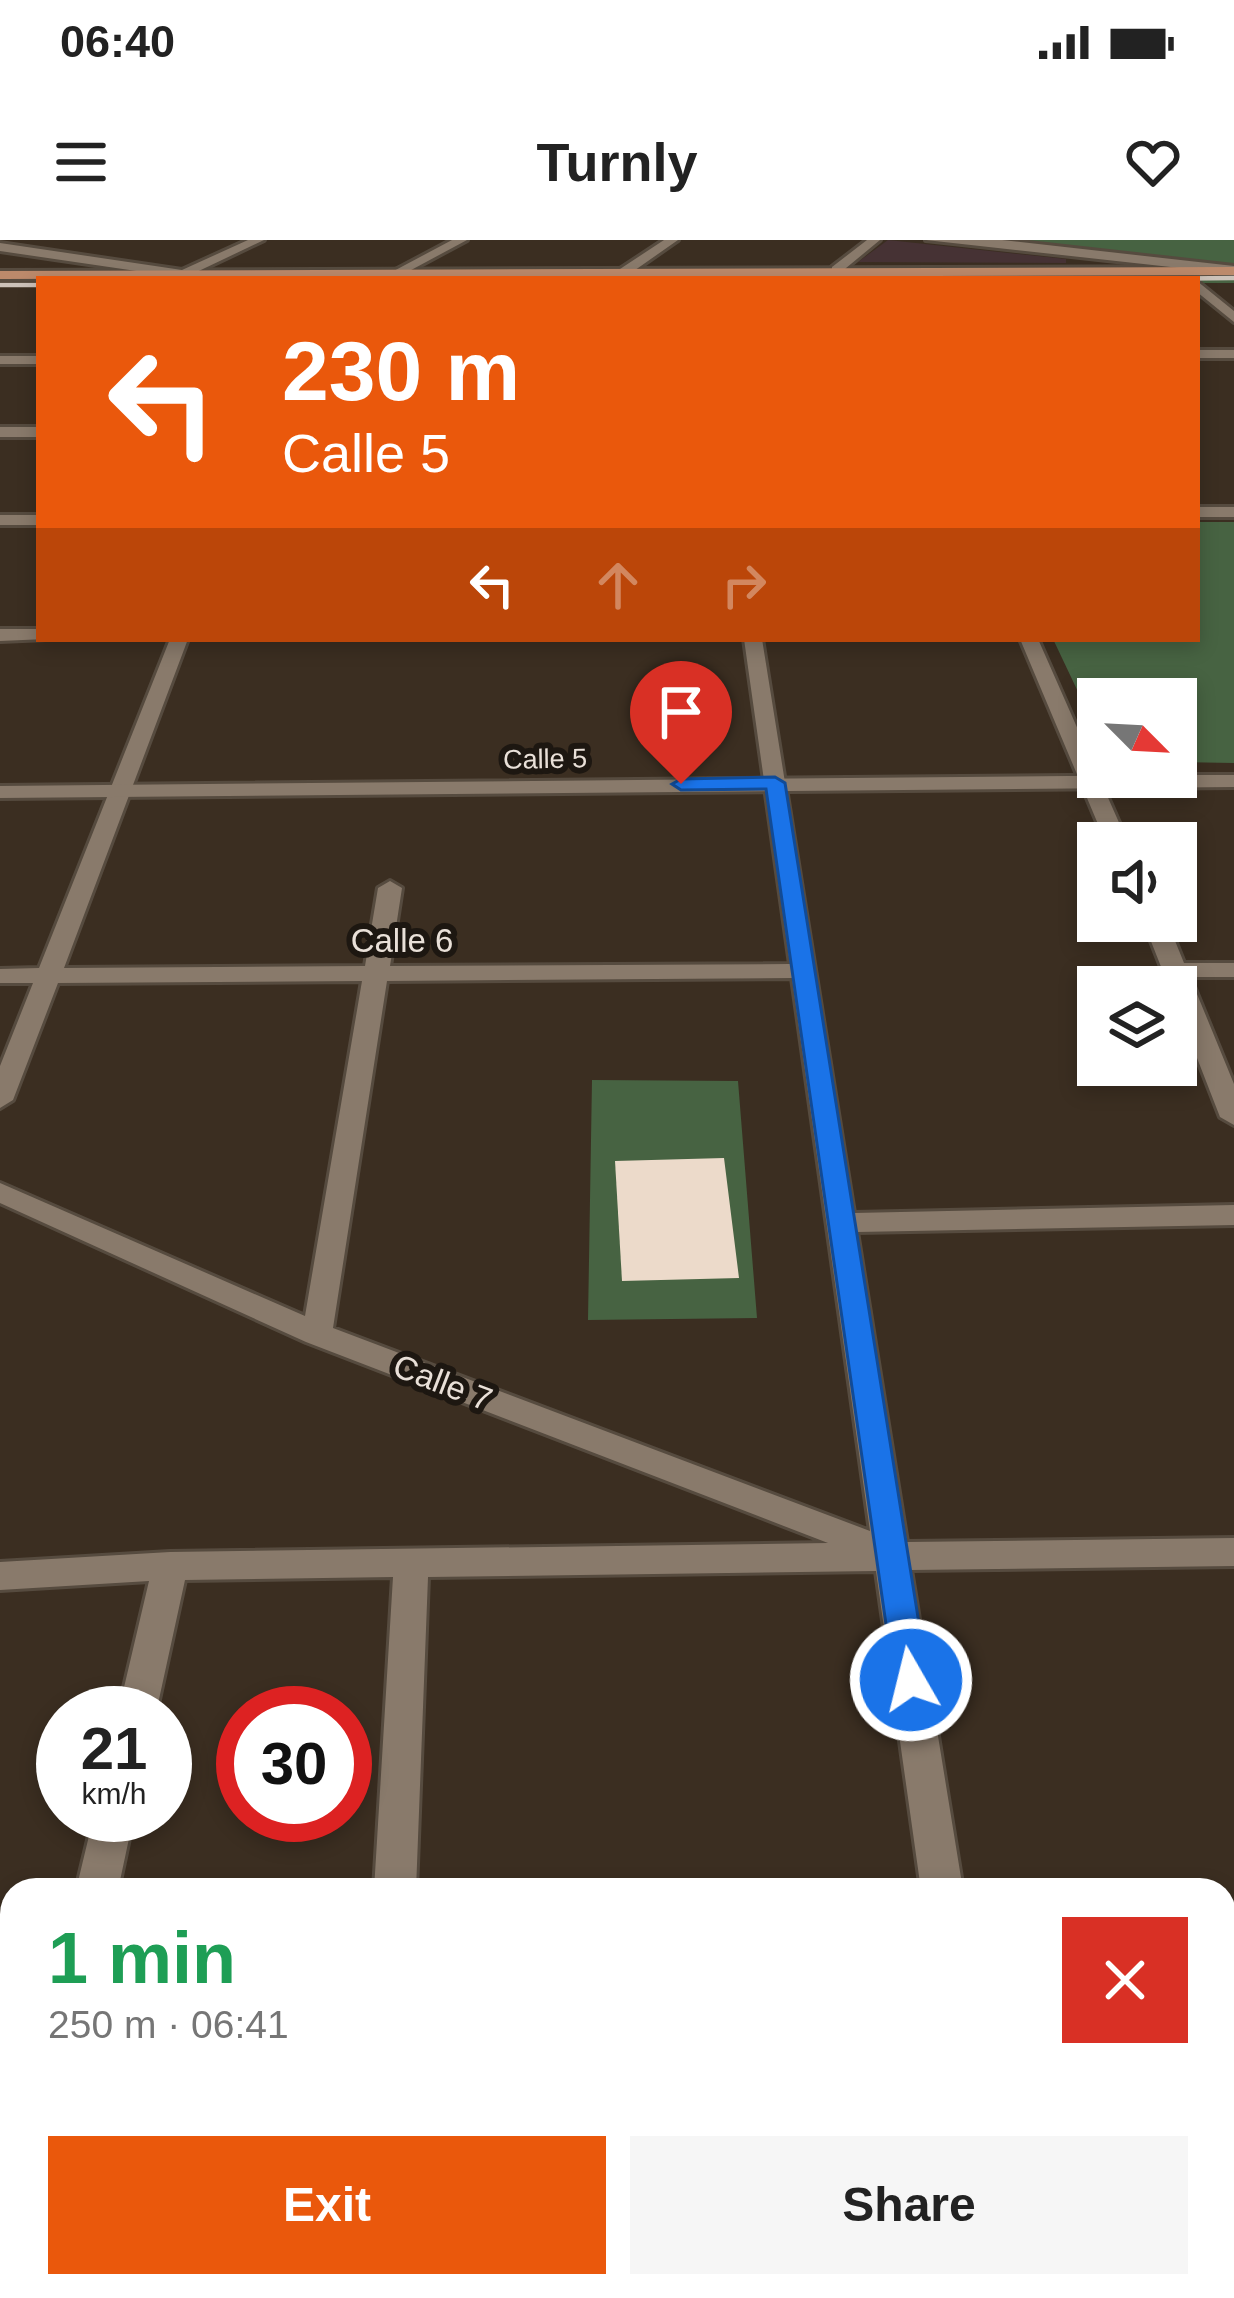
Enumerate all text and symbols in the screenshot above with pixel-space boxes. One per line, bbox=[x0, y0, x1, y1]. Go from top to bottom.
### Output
text: 06:40 bbox=[60, 16, 175, 67]
icon: menu bbox=[48, 129, 114, 195]
icon: heart bbox=[1120, 129, 1186, 195]
text: Turnly bbox=[537, 132, 698, 192]
icon: left bbox=[84, 324, 240, 480]
text: 230 m bbox=[282, 324, 520, 418]
text: Calle 5 bbox=[282, 423, 450, 483]
icon: left bbox=[459, 552, 525, 618]
icon: ahead bbox=[585, 552, 651, 618]
icon: right bbox=[711, 552, 777, 618]
pin bbox=[630, 661, 732, 784]
north arrow bbox=[1077, 678, 1197, 798]
map controls bbox=[1077, 678, 1197, 1086]
icon: arrive bbox=[648, 679, 714, 745]
street label: Calle 5 bbox=[503, 743, 587, 775]
button: sound bbox=[1077, 822, 1197, 942]
street label: Calle 6 bbox=[351, 922, 453, 959]
button: layers bbox=[1077, 966, 1197, 1086]
street label: Calle 7 bbox=[388, 1347, 497, 1418]
position arrow bbox=[848, 1617, 974, 1743]
speed limit sign: 30 bbox=[216, 1686, 372, 1842]
text: 21 bbox=[81, 1715, 147, 1782]
text: km/h bbox=[81, 1777, 147, 1810]
button: close bbox=[1062, 1917, 1188, 2043]
text: 1 min bbox=[48, 1918, 236, 1998]
text: 250 m · 06:41 bbox=[48, 2003, 289, 2046]
button: Exit bbox=[48, 2136, 606, 2274]
button: Share bbox=[630, 2136, 1188, 2274]

